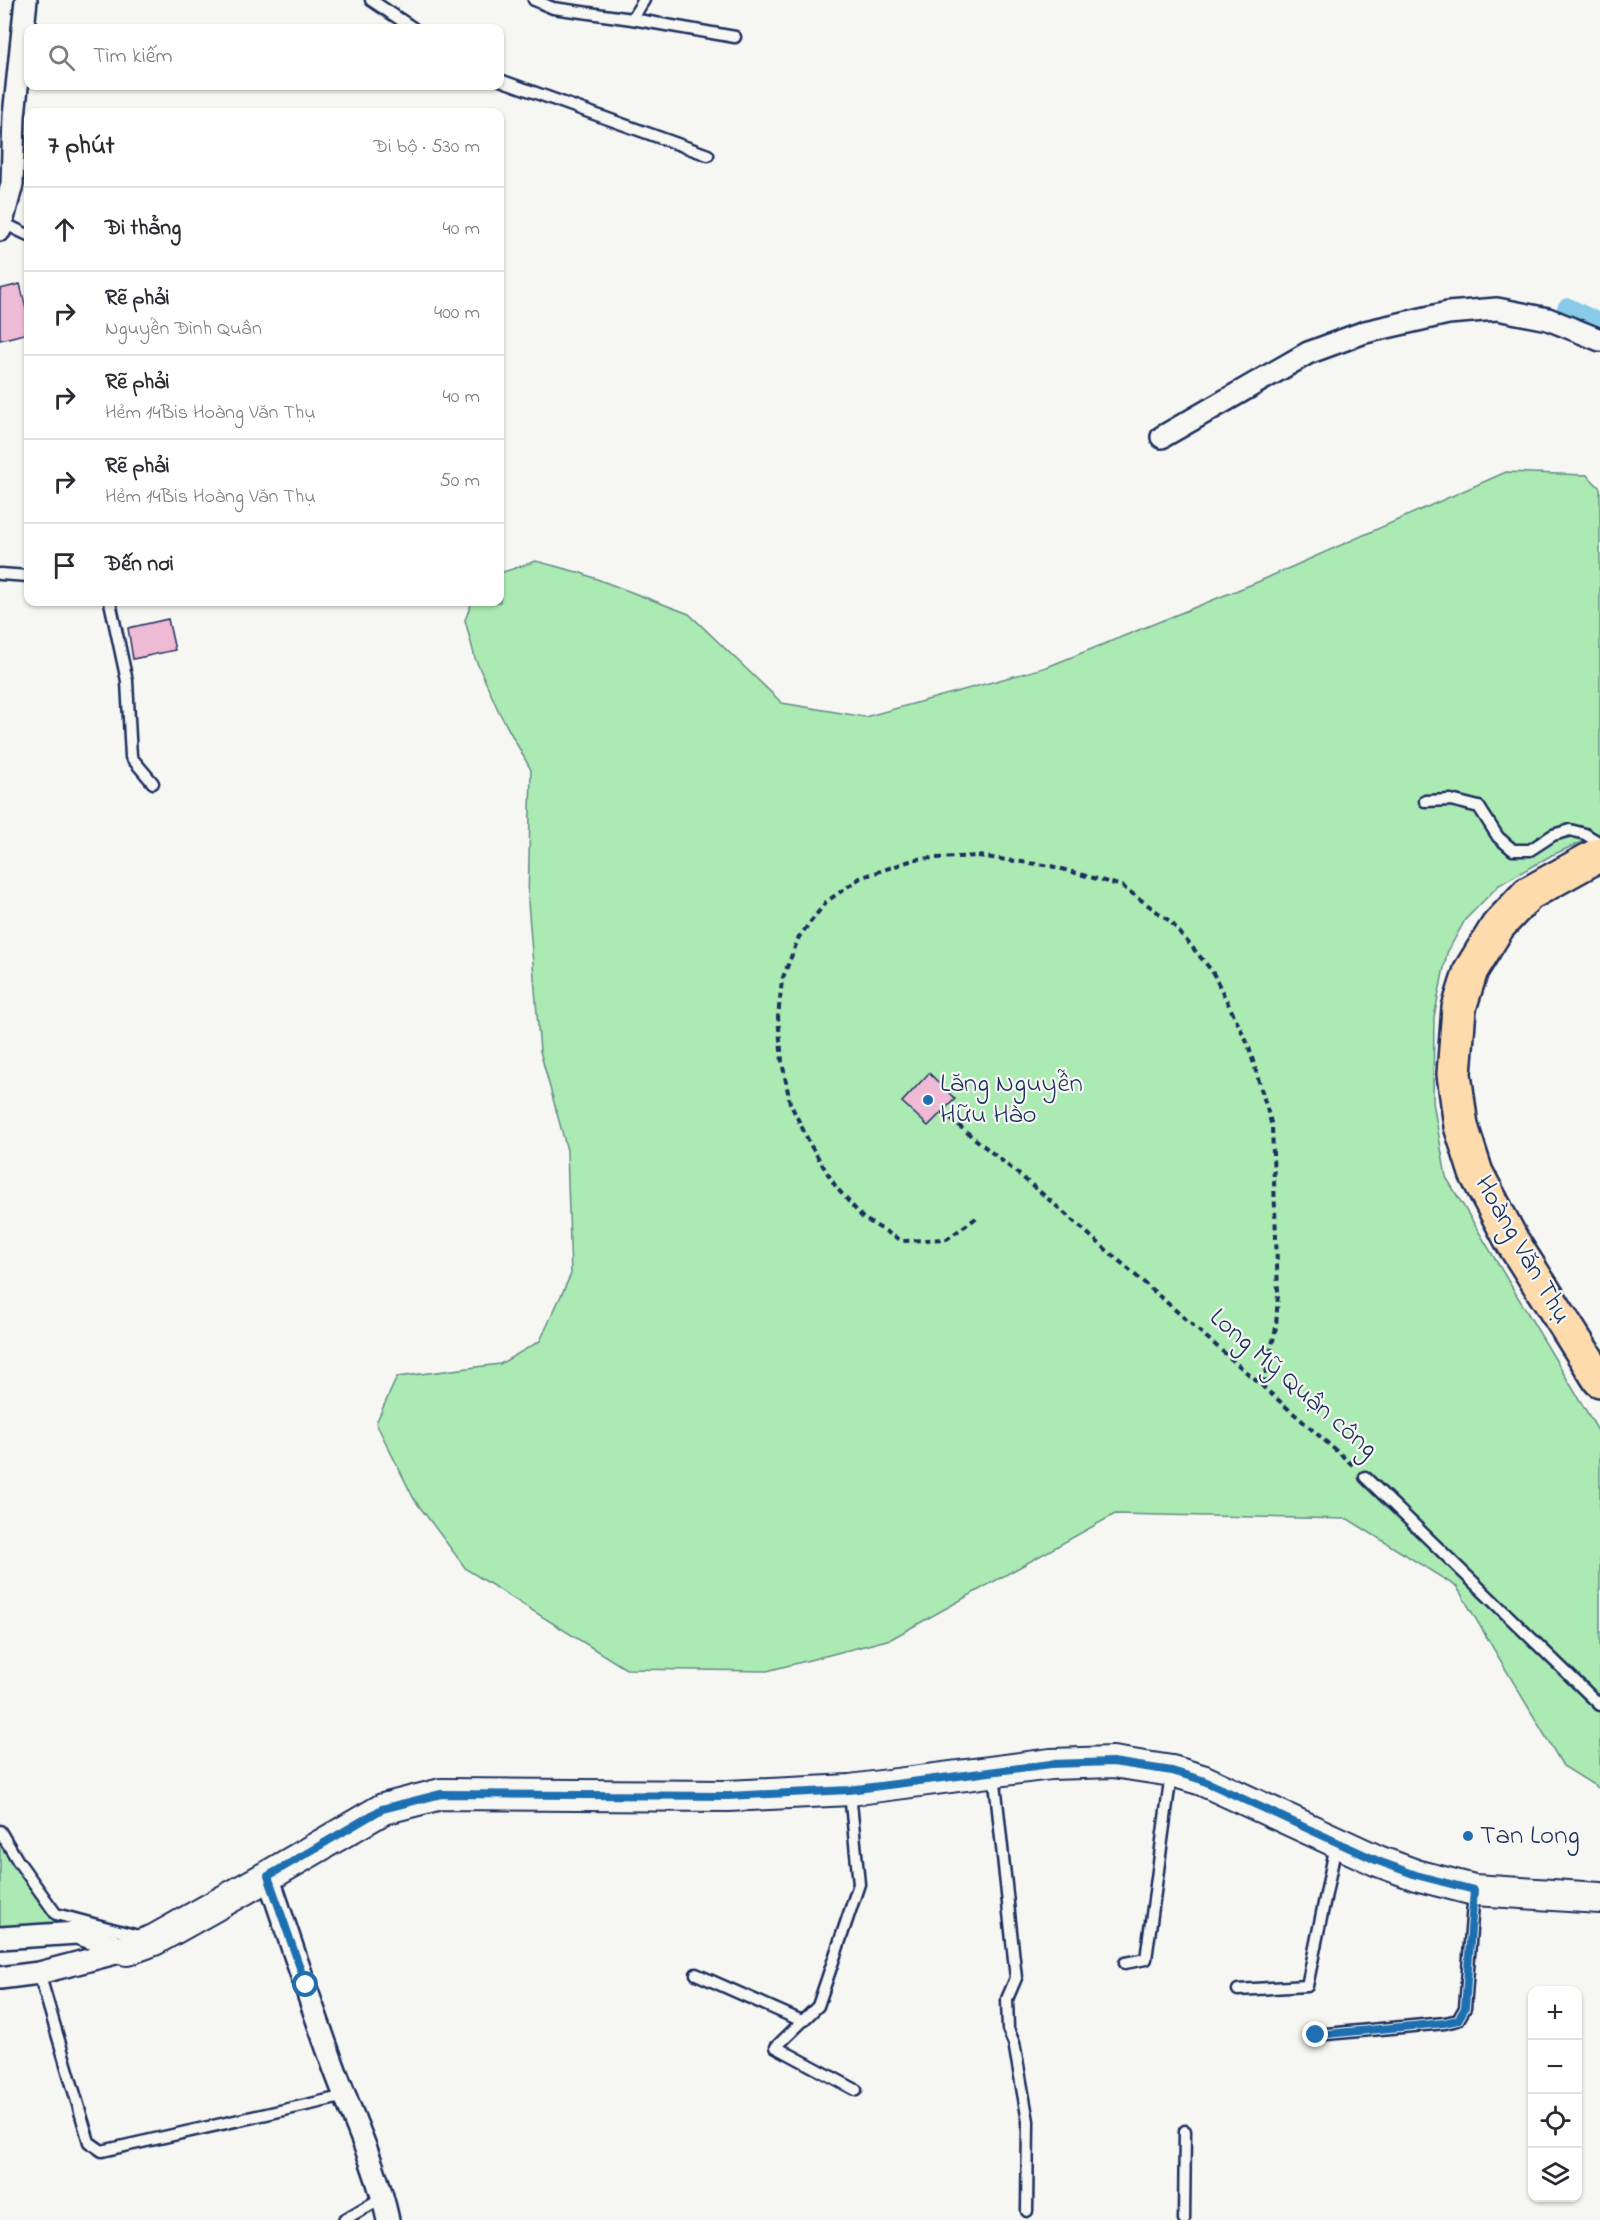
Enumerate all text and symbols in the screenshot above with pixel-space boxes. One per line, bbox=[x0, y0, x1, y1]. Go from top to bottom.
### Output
search box bbox=[24, 24, 504, 90]
icon: search bbox=[45, 41, 78, 74]
text: Tìm kiếm bbox=[93, 41, 173, 73]
text: 7 phút bbox=[48, 128, 114, 166]
text: Đi bộ · 530 m bbox=[373, 133, 480, 162]
icon: ahead bbox=[48, 213, 81, 246]
text: Đi thẳng bbox=[105, 213, 181, 245]
text: 40 m bbox=[443, 215, 480, 244]
text: Rẽ phải bbox=[105, 283, 169, 315]
icon: right bbox=[48, 297, 81, 330]
text: 400 m bbox=[434, 299, 480, 328]
text: Nguyễn Đình Quân bbox=[105, 315, 262, 344]
text: Rẽ phải bbox=[105, 367, 169, 399]
icon: right bbox=[48, 381, 81, 414]
text: 40 m bbox=[443, 383, 480, 412]
text: Hẻm 14Bis Hoàng Văn Thụ bbox=[105, 399, 316, 428]
text: Rẽ phải bbox=[105, 451, 169, 483]
icon: right bbox=[48, 465, 81, 498]
text: 50 m bbox=[439, 467, 480, 496]
text: Hẻm 14Bis Hoàng Văn Thụ bbox=[105, 483, 316, 512]
icon: arrive bbox=[48, 549, 81, 582]
text: Đến nơi bbox=[105, 549, 174, 581]
place label: Lăng Nguyễn Hữu Hào bbox=[940, 1065, 1083, 1135]
marker: Lăng Nguyễn Hữu Hào bbox=[921, 1093, 935, 1107]
street label: Hoàng Văn Thụ bbox=[1464, 1169, 1580, 1331]
street label: Long Mỹ Quận công bbox=[1200, 1300, 1386, 1468]
place label: Tan Long bbox=[1480, 1817, 1580, 1856]
marker: Tan Long bbox=[1461, 1829, 1475, 1843]
route start bbox=[292, 1971, 318, 1997]
map controls bbox=[1528, 1986, 1582, 2202]
button: + bbox=[1528, 1986, 1582, 2040]
route end bbox=[1302, 2021, 1328, 2047]
button: − bbox=[1528, 2040, 1582, 2094]
button: locate bbox=[1528, 2094, 1582, 2148]
button: layers bbox=[1528, 2148, 1582, 2202]

